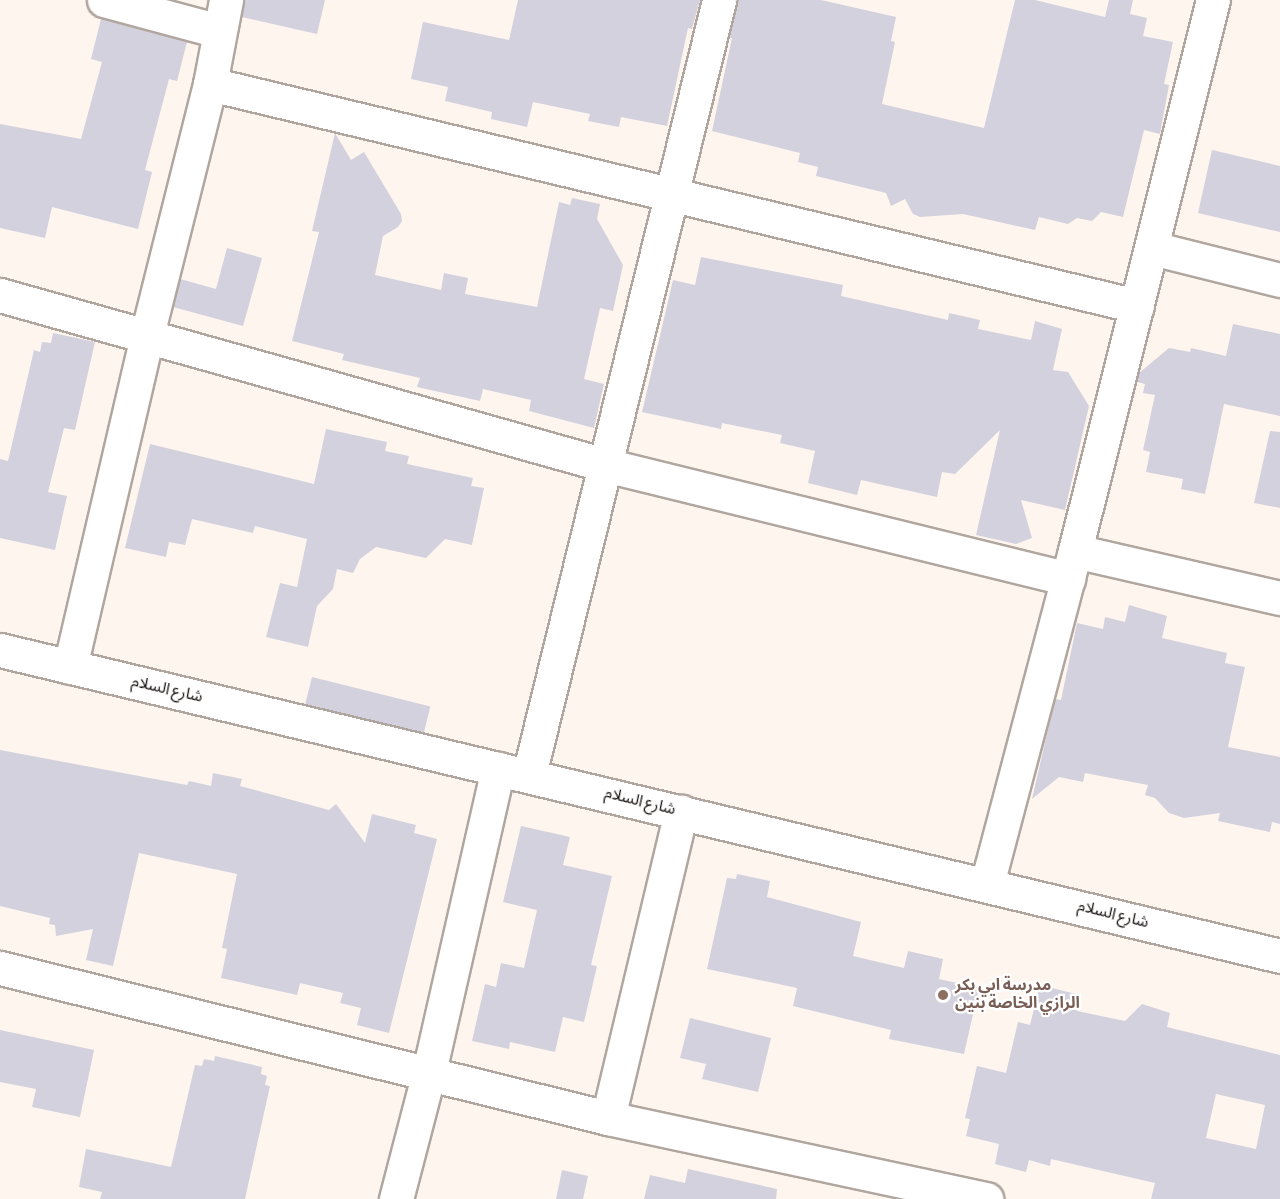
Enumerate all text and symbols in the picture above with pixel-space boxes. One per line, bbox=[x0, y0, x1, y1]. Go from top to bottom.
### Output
street label: شارع السلام bbox=[129, 672, 205, 708]
street label: شارع السلام bbox=[602, 784, 678, 820]
street label: شارع السلام bbox=[1075, 897, 1151, 933]
place label: مدرسة ابي بكر الرازي الخاصة بنين bbox=[955, 976, 1080, 1014]
marker: مدرسة ابي بكر الرازي الخاصة بنين bbox=[936, 988, 950, 1002]

